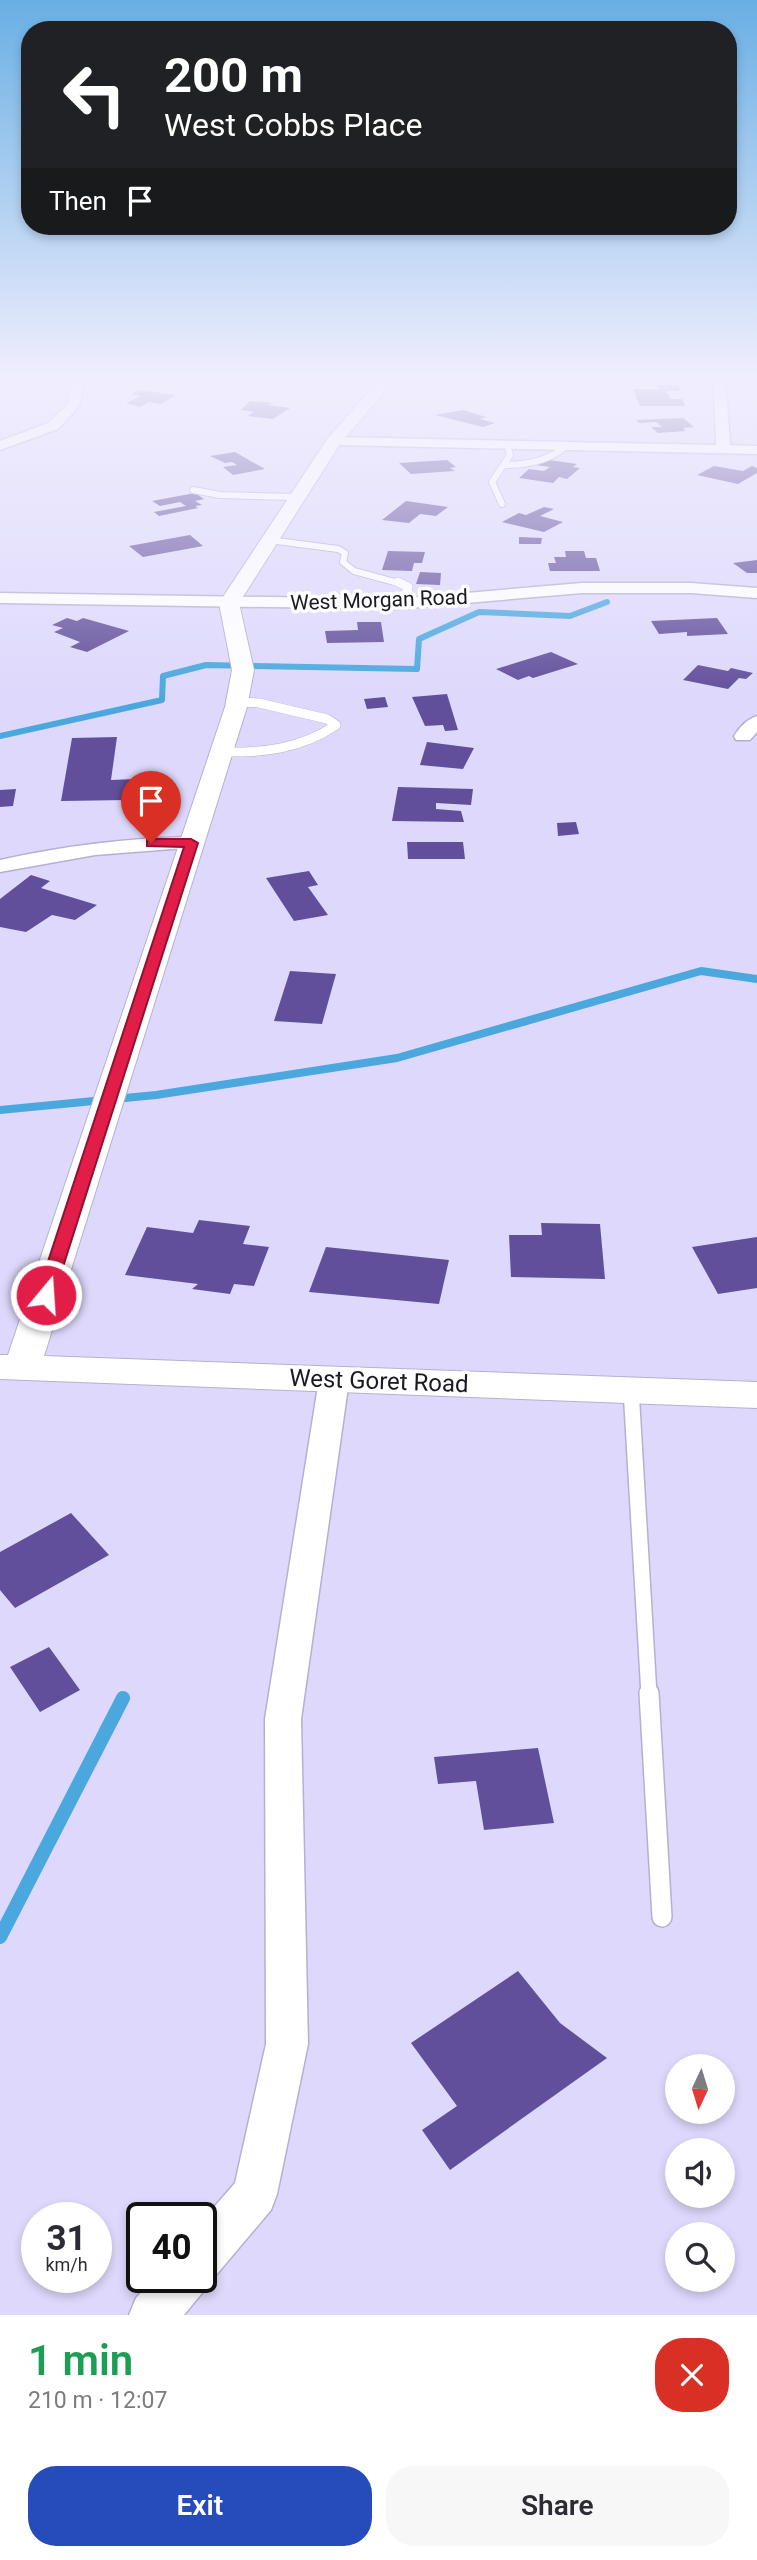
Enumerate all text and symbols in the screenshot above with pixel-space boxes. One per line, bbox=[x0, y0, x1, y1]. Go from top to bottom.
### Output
text: 200 m bbox=[164, 47, 303, 104]
icon: left bbox=[49, 49, 140, 140]
text: West Cobbs Place bbox=[164, 106, 422, 144]
icon: arrive bbox=[121, 182, 159, 220]
text: Then bbox=[49, 186, 107, 216]
street label: West Morgan Road bbox=[290, 585, 468, 615]
pin bbox=[121, 771, 181, 843]
icon: arrive bbox=[132, 782, 170, 820]
position arrow bbox=[9, 1258, 83, 1332]
street label: West Goret Road bbox=[289, 1364, 469, 1398]
north arrow bbox=[665, 2054, 735, 2124]
map controls bbox=[665, 2054, 735, 2292]
button: sound bbox=[665, 2138, 735, 2208]
speed limit sign: 40 bbox=[126, 2202, 217, 2293]
text: 31 bbox=[46, 2218, 87, 2259]
button: search bbox=[665, 2222, 735, 2292]
text: km/h bbox=[45, 2254, 88, 2275]
text: 1 min bbox=[28, 2336, 133, 2385]
button: close bbox=[655, 2338, 729, 2412]
text: 210 m · 12:07 bbox=[28, 2387, 167, 2414]
button: Exit bbox=[28, 2466, 372, 2546]
button: Share bbox=[386, 2466, 729, 2546]

